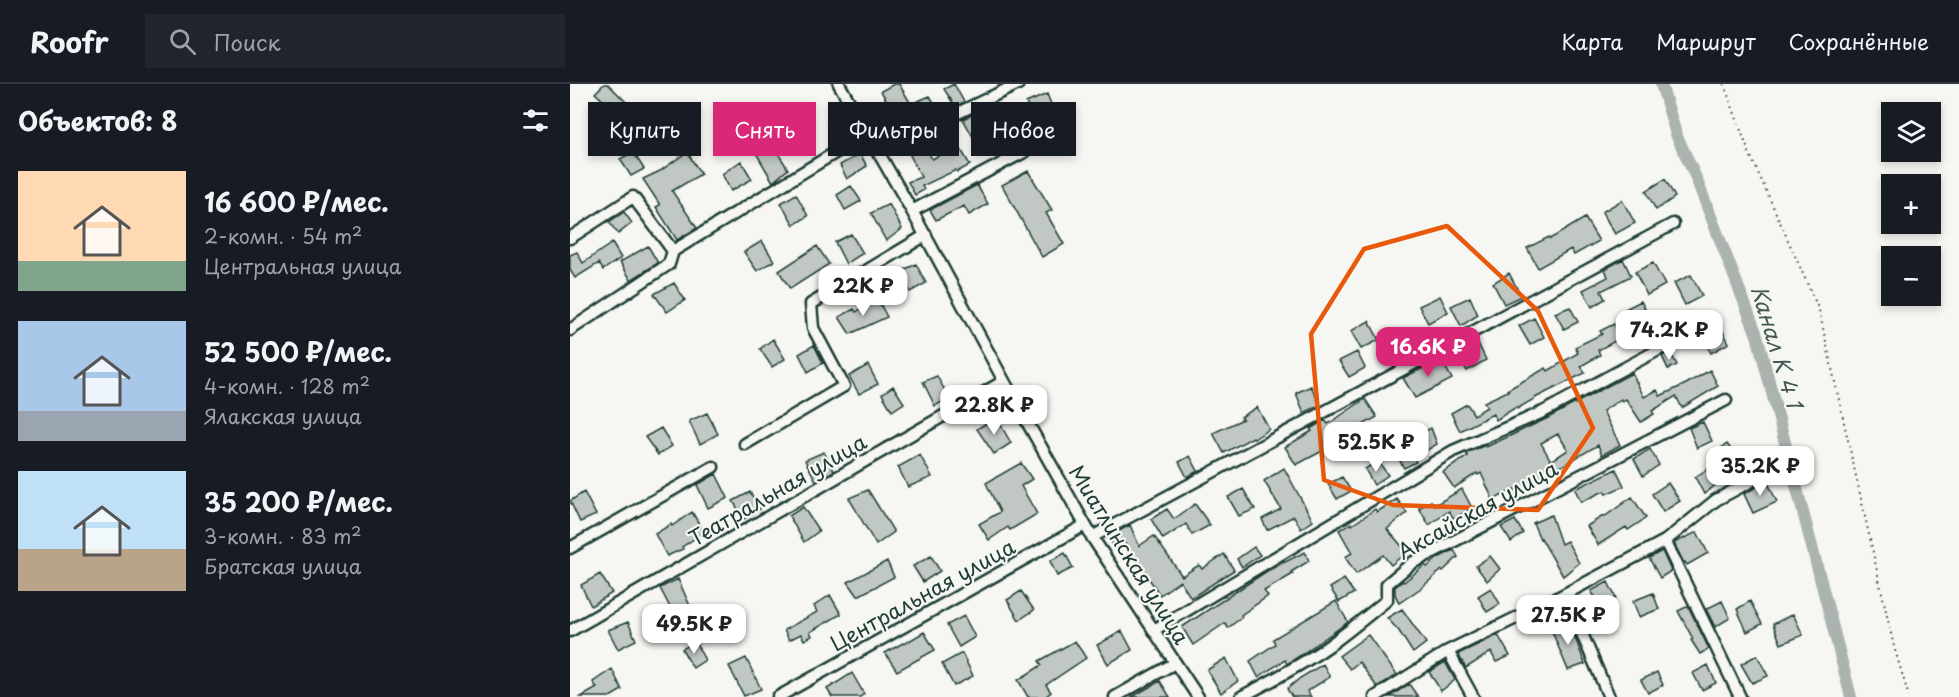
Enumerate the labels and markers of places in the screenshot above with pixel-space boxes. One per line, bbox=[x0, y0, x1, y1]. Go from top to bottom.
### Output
pin: 22K ₽ bbox=[821, 266, 905, 317]
pin: 74.2K ₽ bbox=[1614, 310, 1724, 361]
pin: 16.6K ₽ bbox=[1373, 327, 1483, 378]
pin: 22.8K ₽ bbox=[939, 385, 1049, 436]
pin: 52.5K ₽ bbox=[1321, 422, 1431, 473]
pin: 35.2K ₽ bbox=[1705, 446, 1815, 497]
pin: 27.5K ₽ bbox=[1513, 595, 1623, 646]
pin: 49.5K ₽ bbox=[639, 604, 749, 655]

